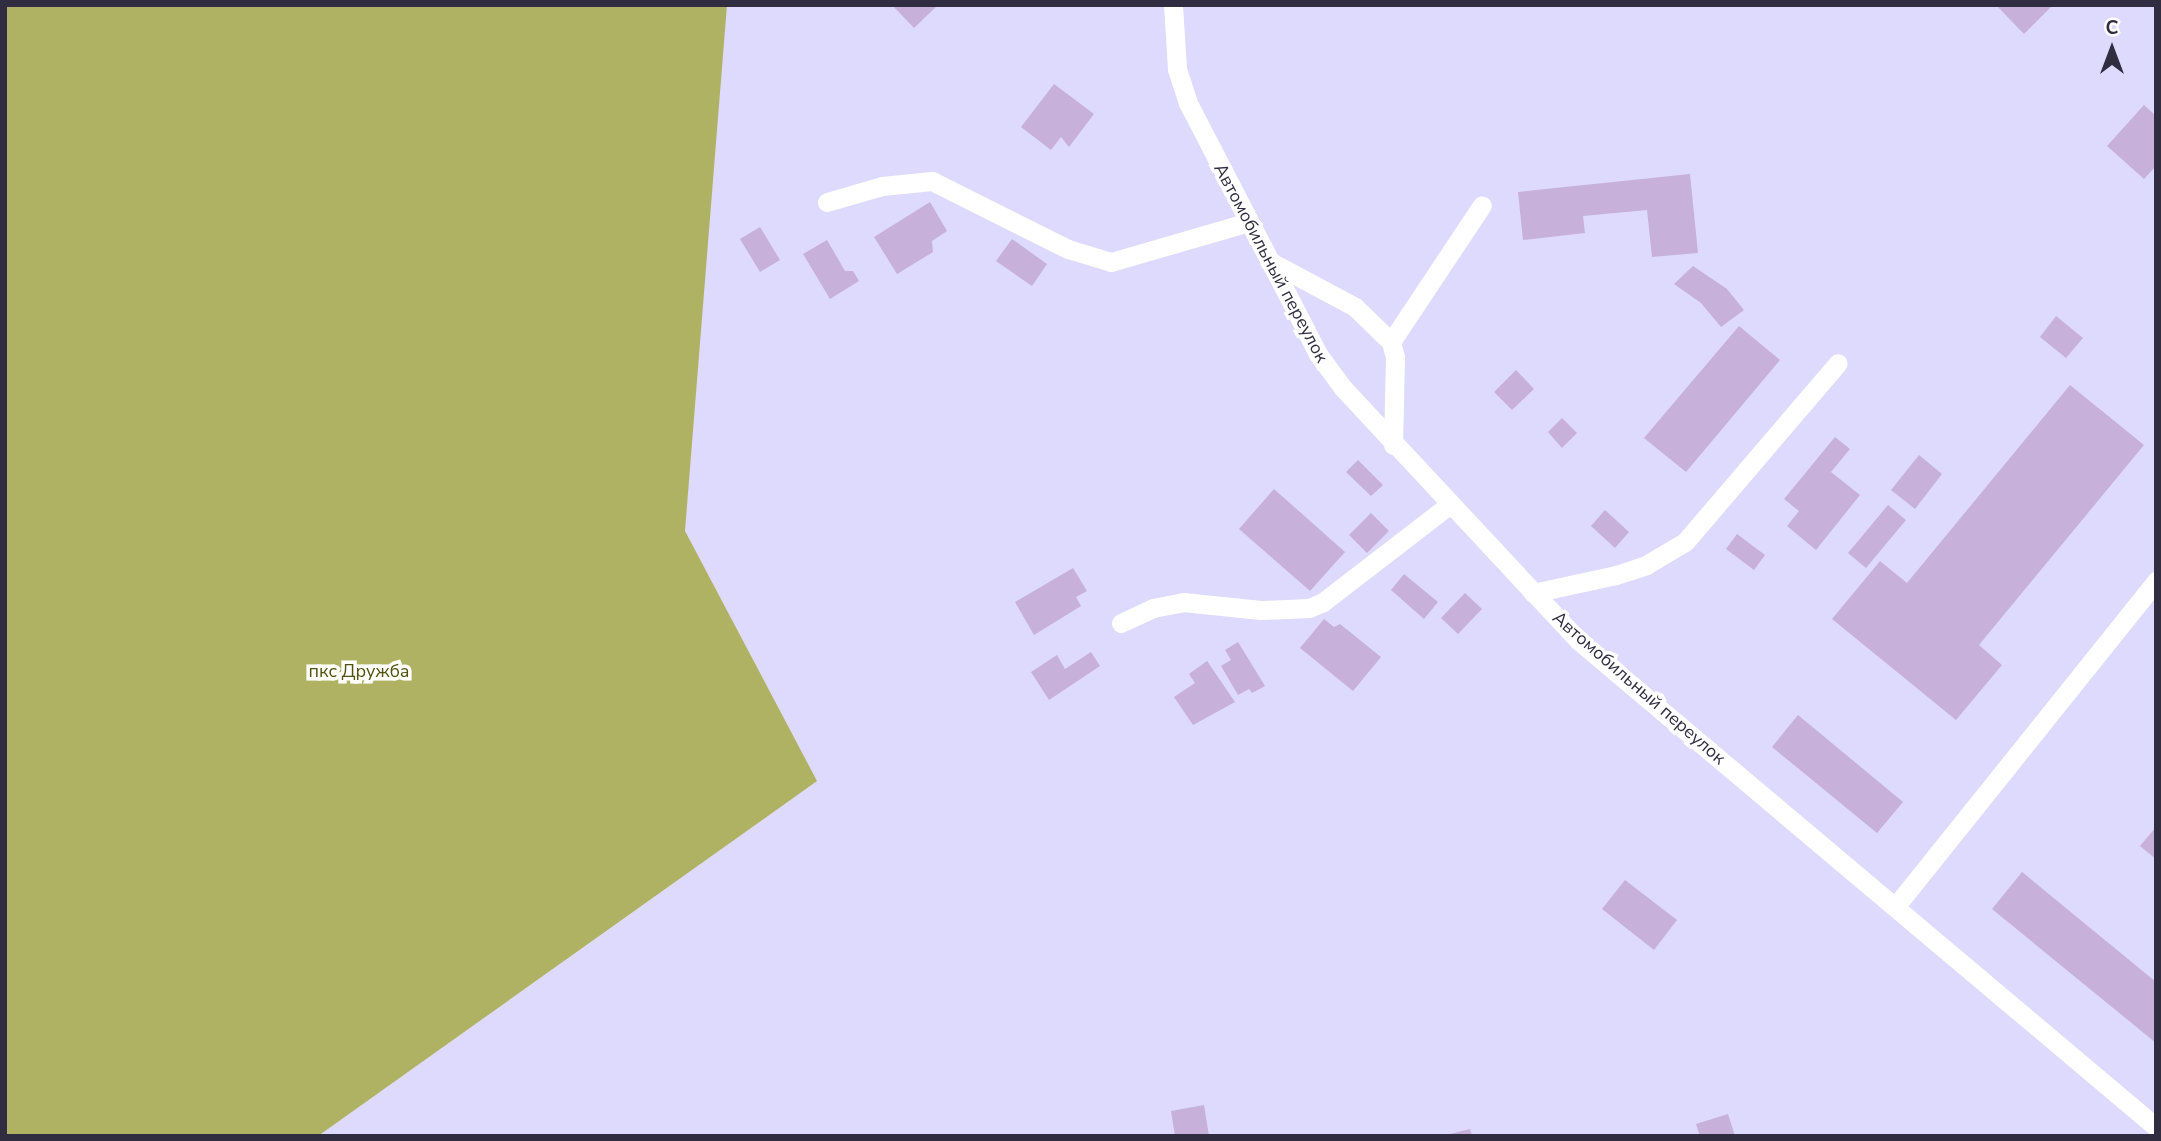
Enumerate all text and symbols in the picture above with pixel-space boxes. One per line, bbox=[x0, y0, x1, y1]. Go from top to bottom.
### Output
north arrow bbox=[2077, 14, 2147, 84]
text: С bbox=[2106, 15, 2118, 41]
street label: Автомобильный переулок bbox=[1209, 160, 1333, 366]
street label: Автомобильный переулок bbox=[1548, 607, 1730, 769]
park label: пкс Дружба bbox=[308, 660, 410, 682]

